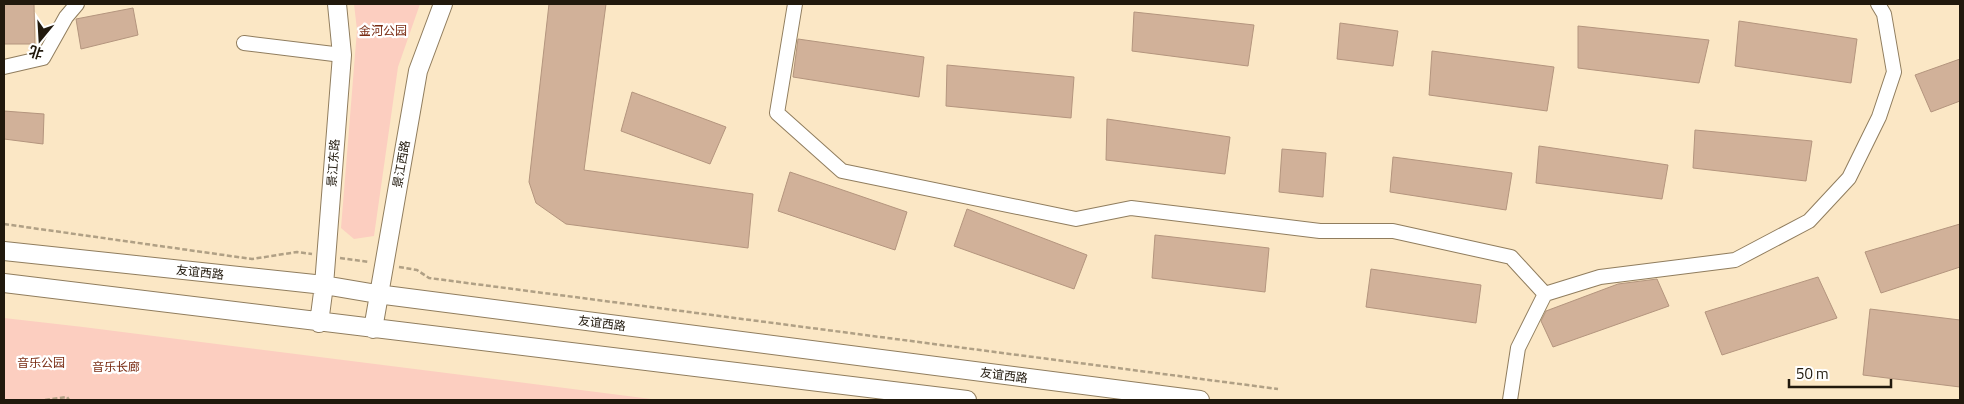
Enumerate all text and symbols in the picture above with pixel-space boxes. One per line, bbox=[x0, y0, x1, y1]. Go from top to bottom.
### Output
north arrow bbox=[15, 15, 65, 65]
park label: 金河公园 bbox=[359, 21, 407, 40]
text: 北 bbox=[26, 41, 46, 65]
street label: 景江东路 bbox=[322, 138, 344, 188]
street label: 景江西路 bbox=[387, 139, 415, 189]
street label: 友谊西路 bbox=[175, 260, 225, 284]
street label: 友谊西路 bbox=[577, 311, 627, 335]
park label: 音乐公园 bbox=[17, 353, 65, 372]
scale bar bbox=[1789, 356, 1892, 388]
park label: 音乐长廊 bbox=[92, 357, 140, 376]
text: 50 m bbox=[1796, 362, 1829, 385]
street label: 友谊西路 bbox=[979, 363, 1029, 387]

